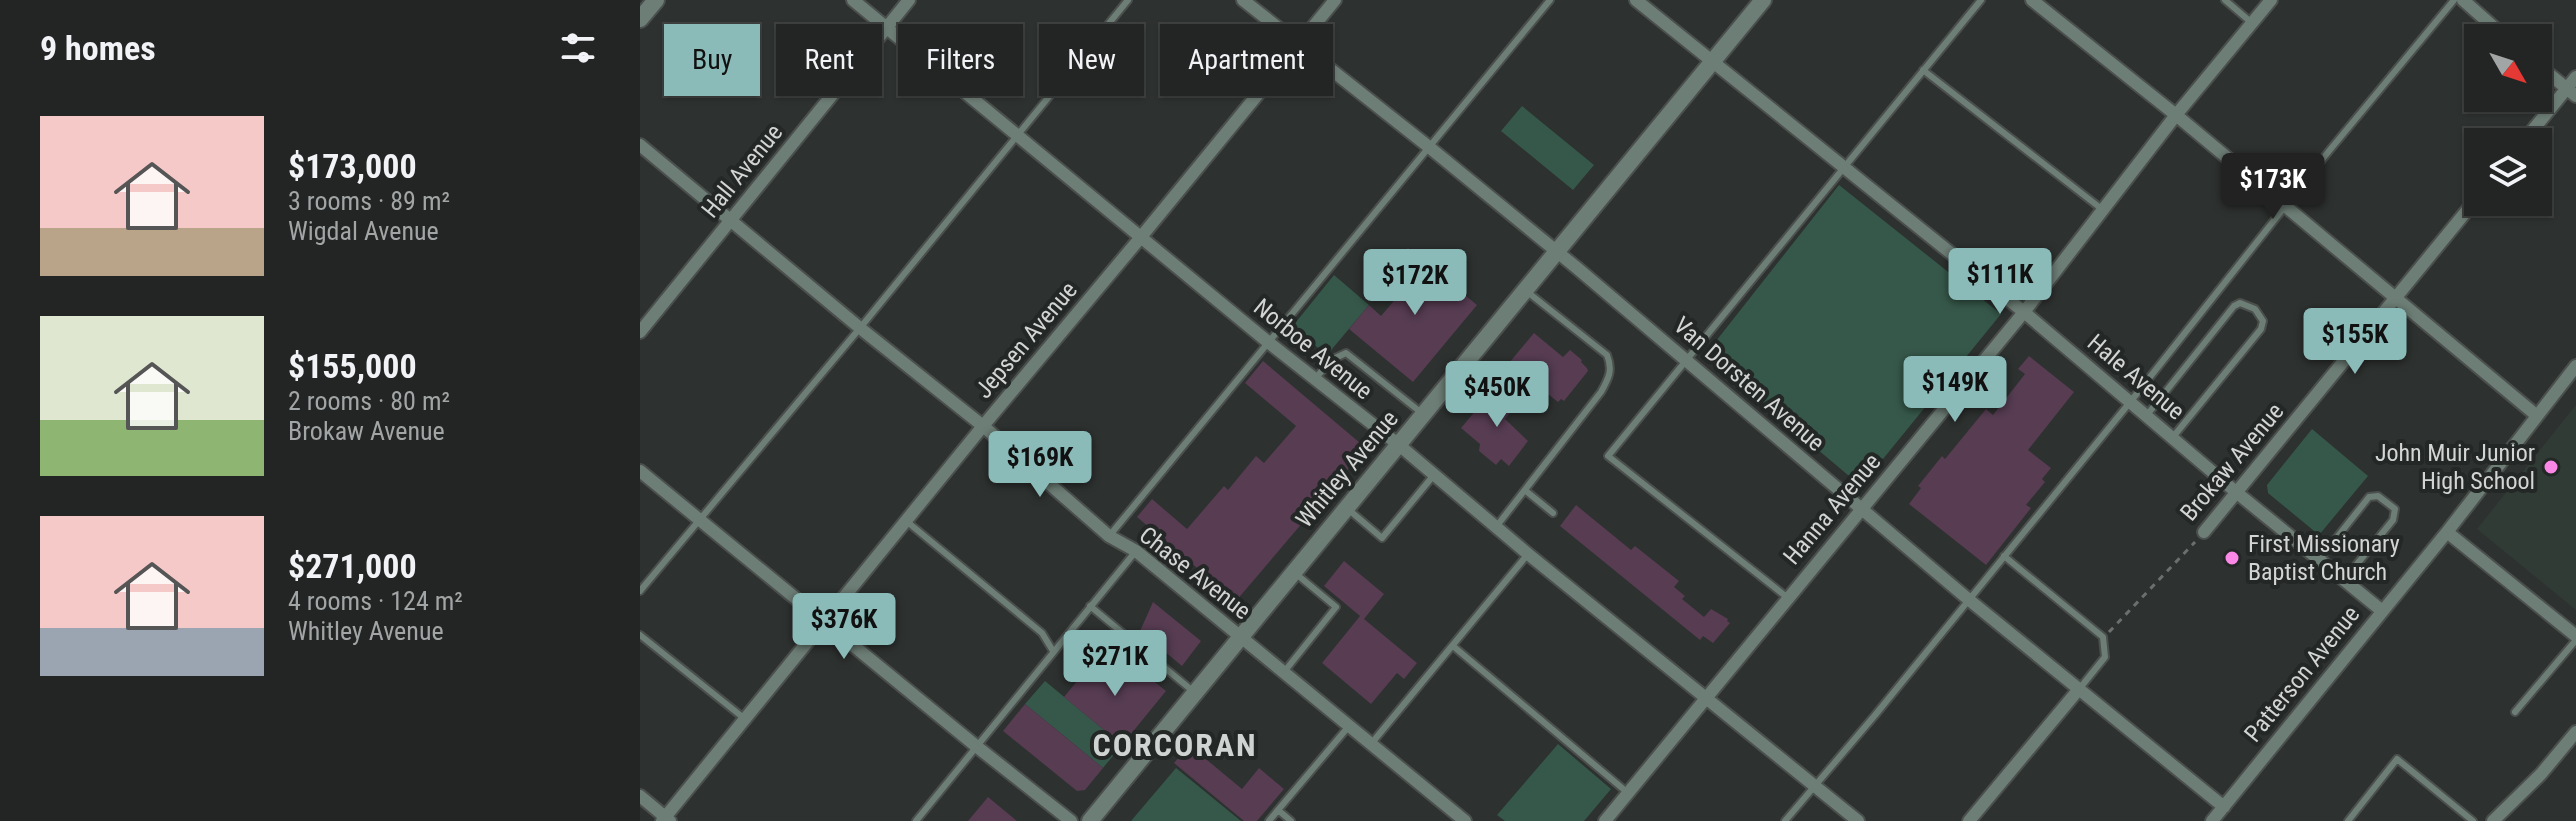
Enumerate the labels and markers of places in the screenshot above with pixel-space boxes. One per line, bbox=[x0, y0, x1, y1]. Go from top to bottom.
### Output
pin: $173K bbox=[2217, 153, 2329, 221]
pin: $111K bbox=[1944, 248, 2056, 316]
pin: $172K bbox=[1359, 249, 1471, 317]
pin: $155K bbox=[2299, 308, 2411, 376]
pin: $149K bbox=[1899, 356, 2011, 424]
pin: $450K bbox=[1441, 361, 1553, 429]
pin: $169K bbox=[984, 431, 1096, 499]
place label: John Muir Junior High School bbox=[2375, 439, 2535, 495]
marker: John Muir Junior High School bbox=[2542, 458, 2560, 476]
place label: First Missionary Baptist Church bbox=[2248, 530, 2400, 586]
marker: First Missionary Baptist Church bbox=[2223, 549, 2241, 567]
pin: $376K bbox=[788, 593, 900, 661]
pin: $271K bbox=[1059, 630, 1171, 698]

